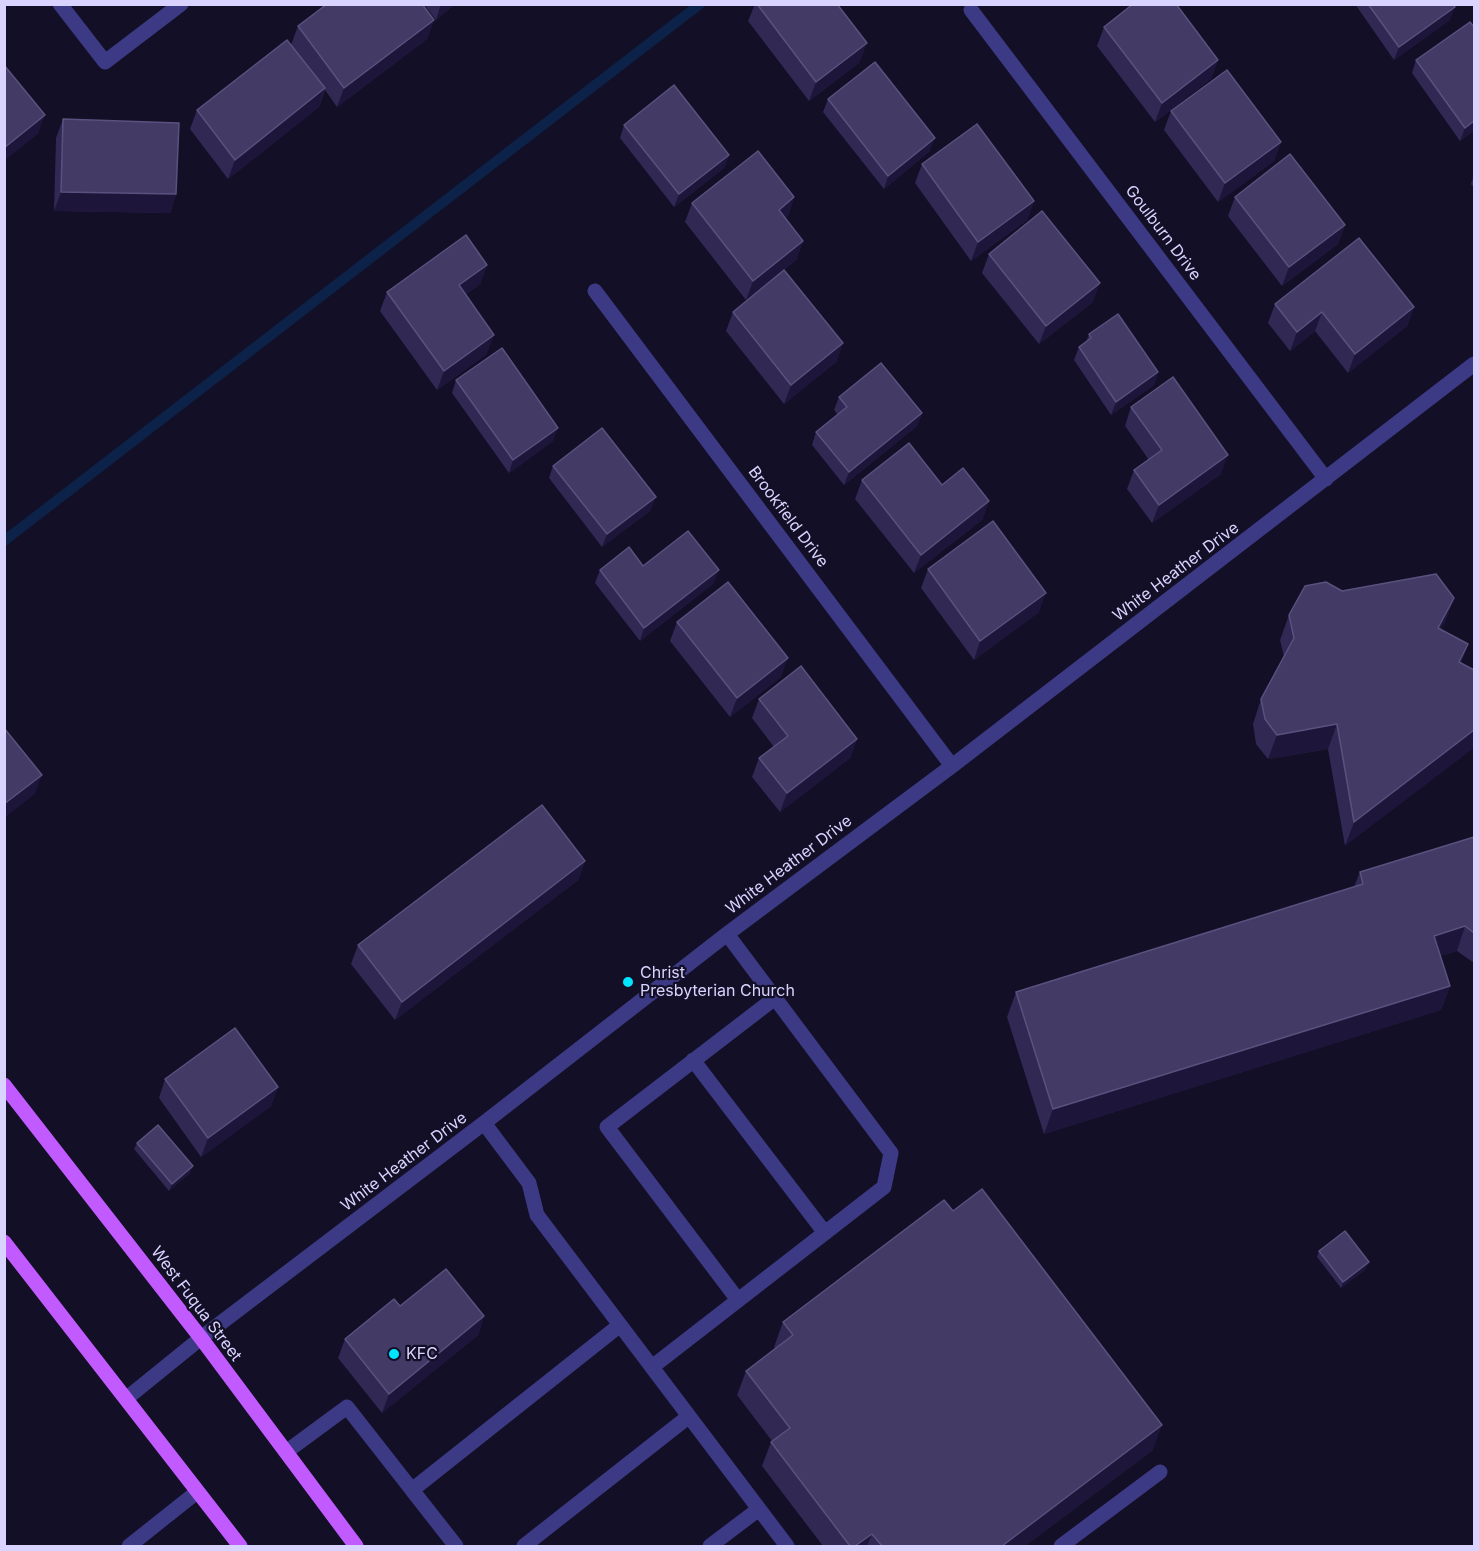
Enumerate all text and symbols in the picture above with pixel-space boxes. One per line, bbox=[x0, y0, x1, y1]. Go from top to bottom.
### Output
street label: Goulburn Drive bbox=[1121, 182, 1205, 284]
street label: Brookfield Drive bbox=[744, 463, 832, 571]
street label: White Heather Drive bbox=[1109, 518, 1243, 626]
street label: White Heather Drive bbox=[722, 811, 856, 919]
place label: Christ Presbyterian Church bbox=[640, 963, 795, 1001]
marker: Christ Presbyterian Church bbox=[621, 975, 635, 989]
street label: White Heather Drive bbox=[337, 1108, 471, 1216]
street label: West Fuqua Street bbox=[147, 1243, 245, 1365]
place label: KFC bbox=[406, 1344, 438, 1364]
marker: KFC bbox=[387, 1347, 401, 1361]

